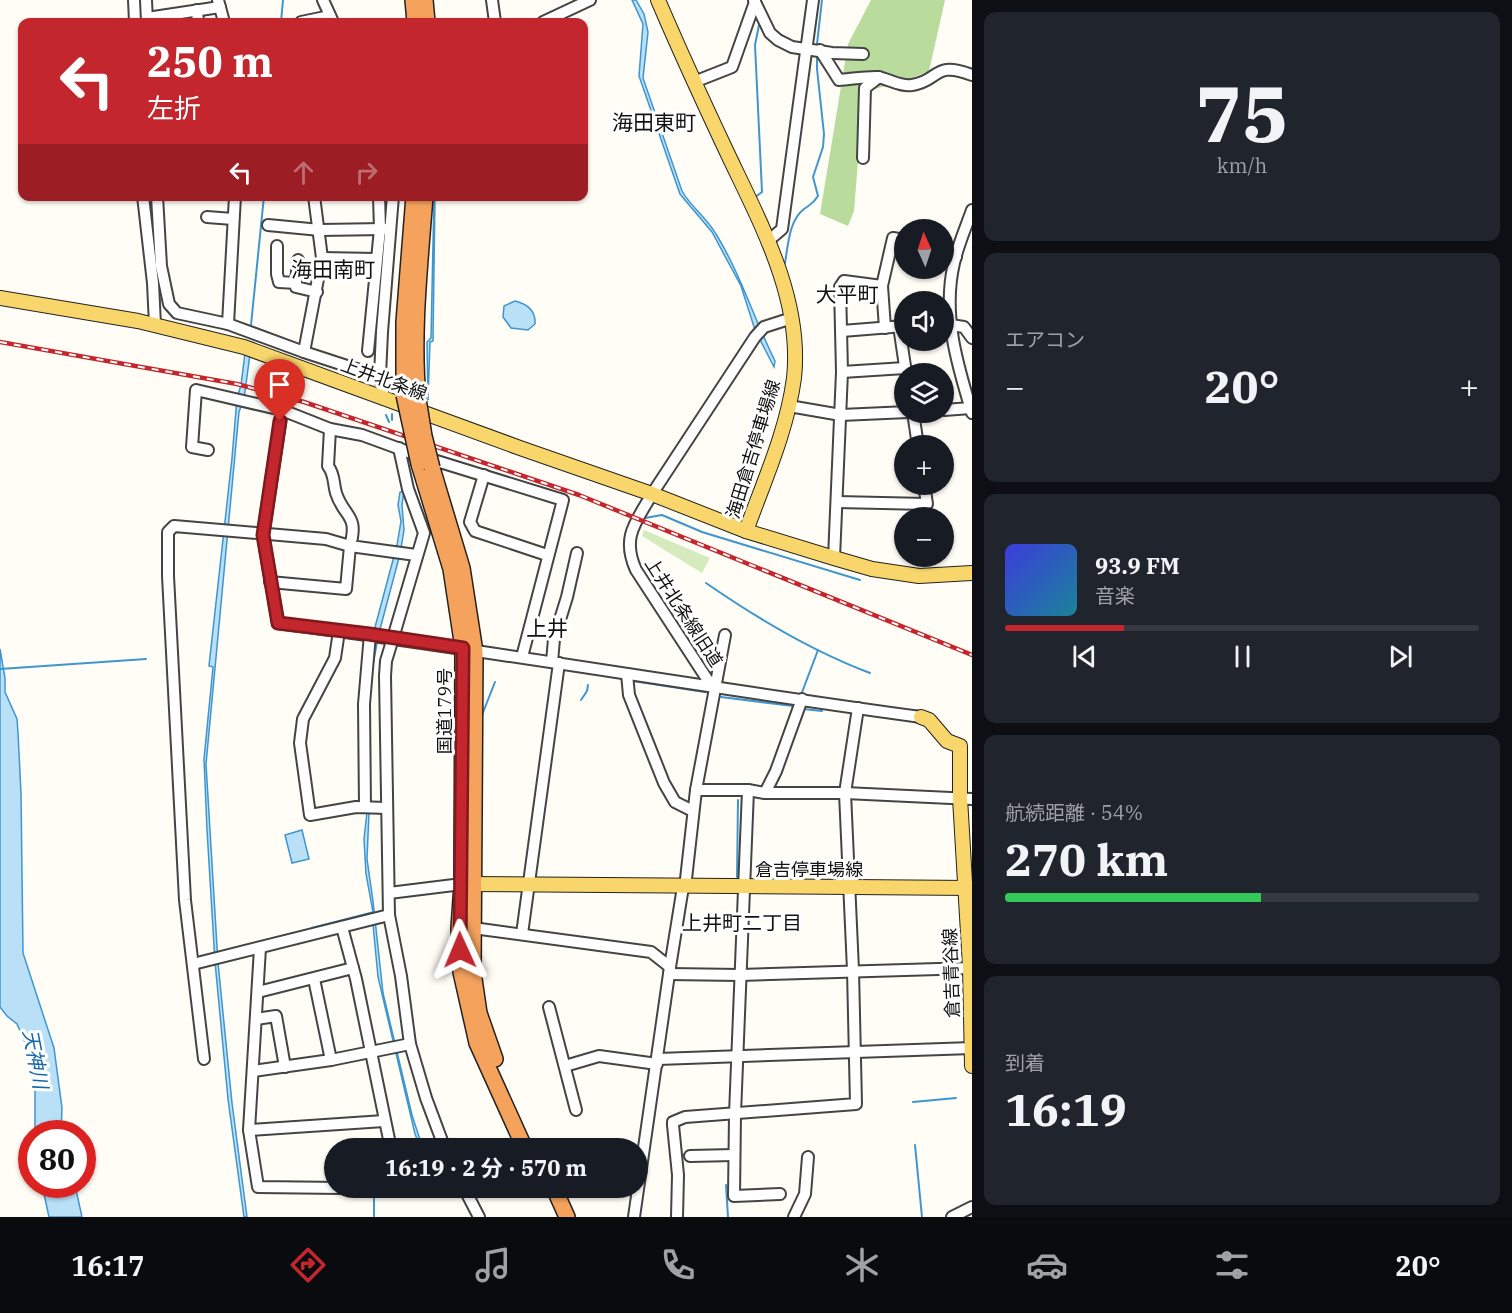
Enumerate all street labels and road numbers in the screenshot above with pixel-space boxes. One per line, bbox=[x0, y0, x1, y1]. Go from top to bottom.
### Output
street label: 上井北条線 bbox=[338, 353, 430, 405]
street label: 海田倉吉停車場線 bbox=[721, 377, 785, 521]
street label: 上井北条線旧道 bbox=[640, 553, 728, 671]
street label: 国道179号 bbox=[433, 668, 456, 754]
street label: 倉吉停車場線 bbox=[755, 858, 863, 881]
street label: 倉吉青谷線 bbox=[938, 928, 964, 1018]

